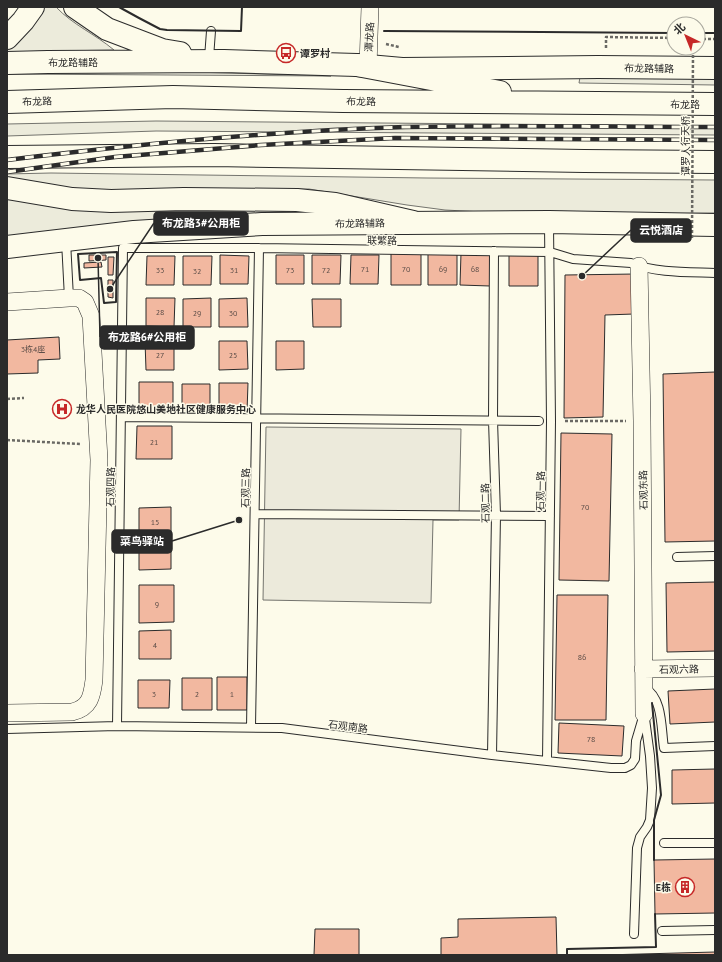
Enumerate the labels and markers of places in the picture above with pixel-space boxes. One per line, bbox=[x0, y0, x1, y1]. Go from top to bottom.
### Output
bus stop icon: 谭罗村 bbox=[275, 42, 297, 64]
place label: 谭罗村 bbox=[300, 47, 330, 60]
callout: 布龙路3#公用柜 bbox=[154, 212, 248, 235]
callout: 云悦酒店 bbox=[631, 219, 691, 242]
callout: 布龙路6#公用柜 bbox=[100, 326, 194, 349]
hospital icon: 龙华人民医院悠山美地社区健康服务中心 bbox=[51, 398, 73, 420]
place label: 龙华人民医院悠山美地社区健康服务中心 bbox=[76, 403, 256, 416]
callout: 菜鸟驿站 bbox=[112, 530, 172, 553]
building icon: E栋 bbox=[674, 876, 696, 898]
place label: E栋 bbox=[656, 881, 671, 894]

